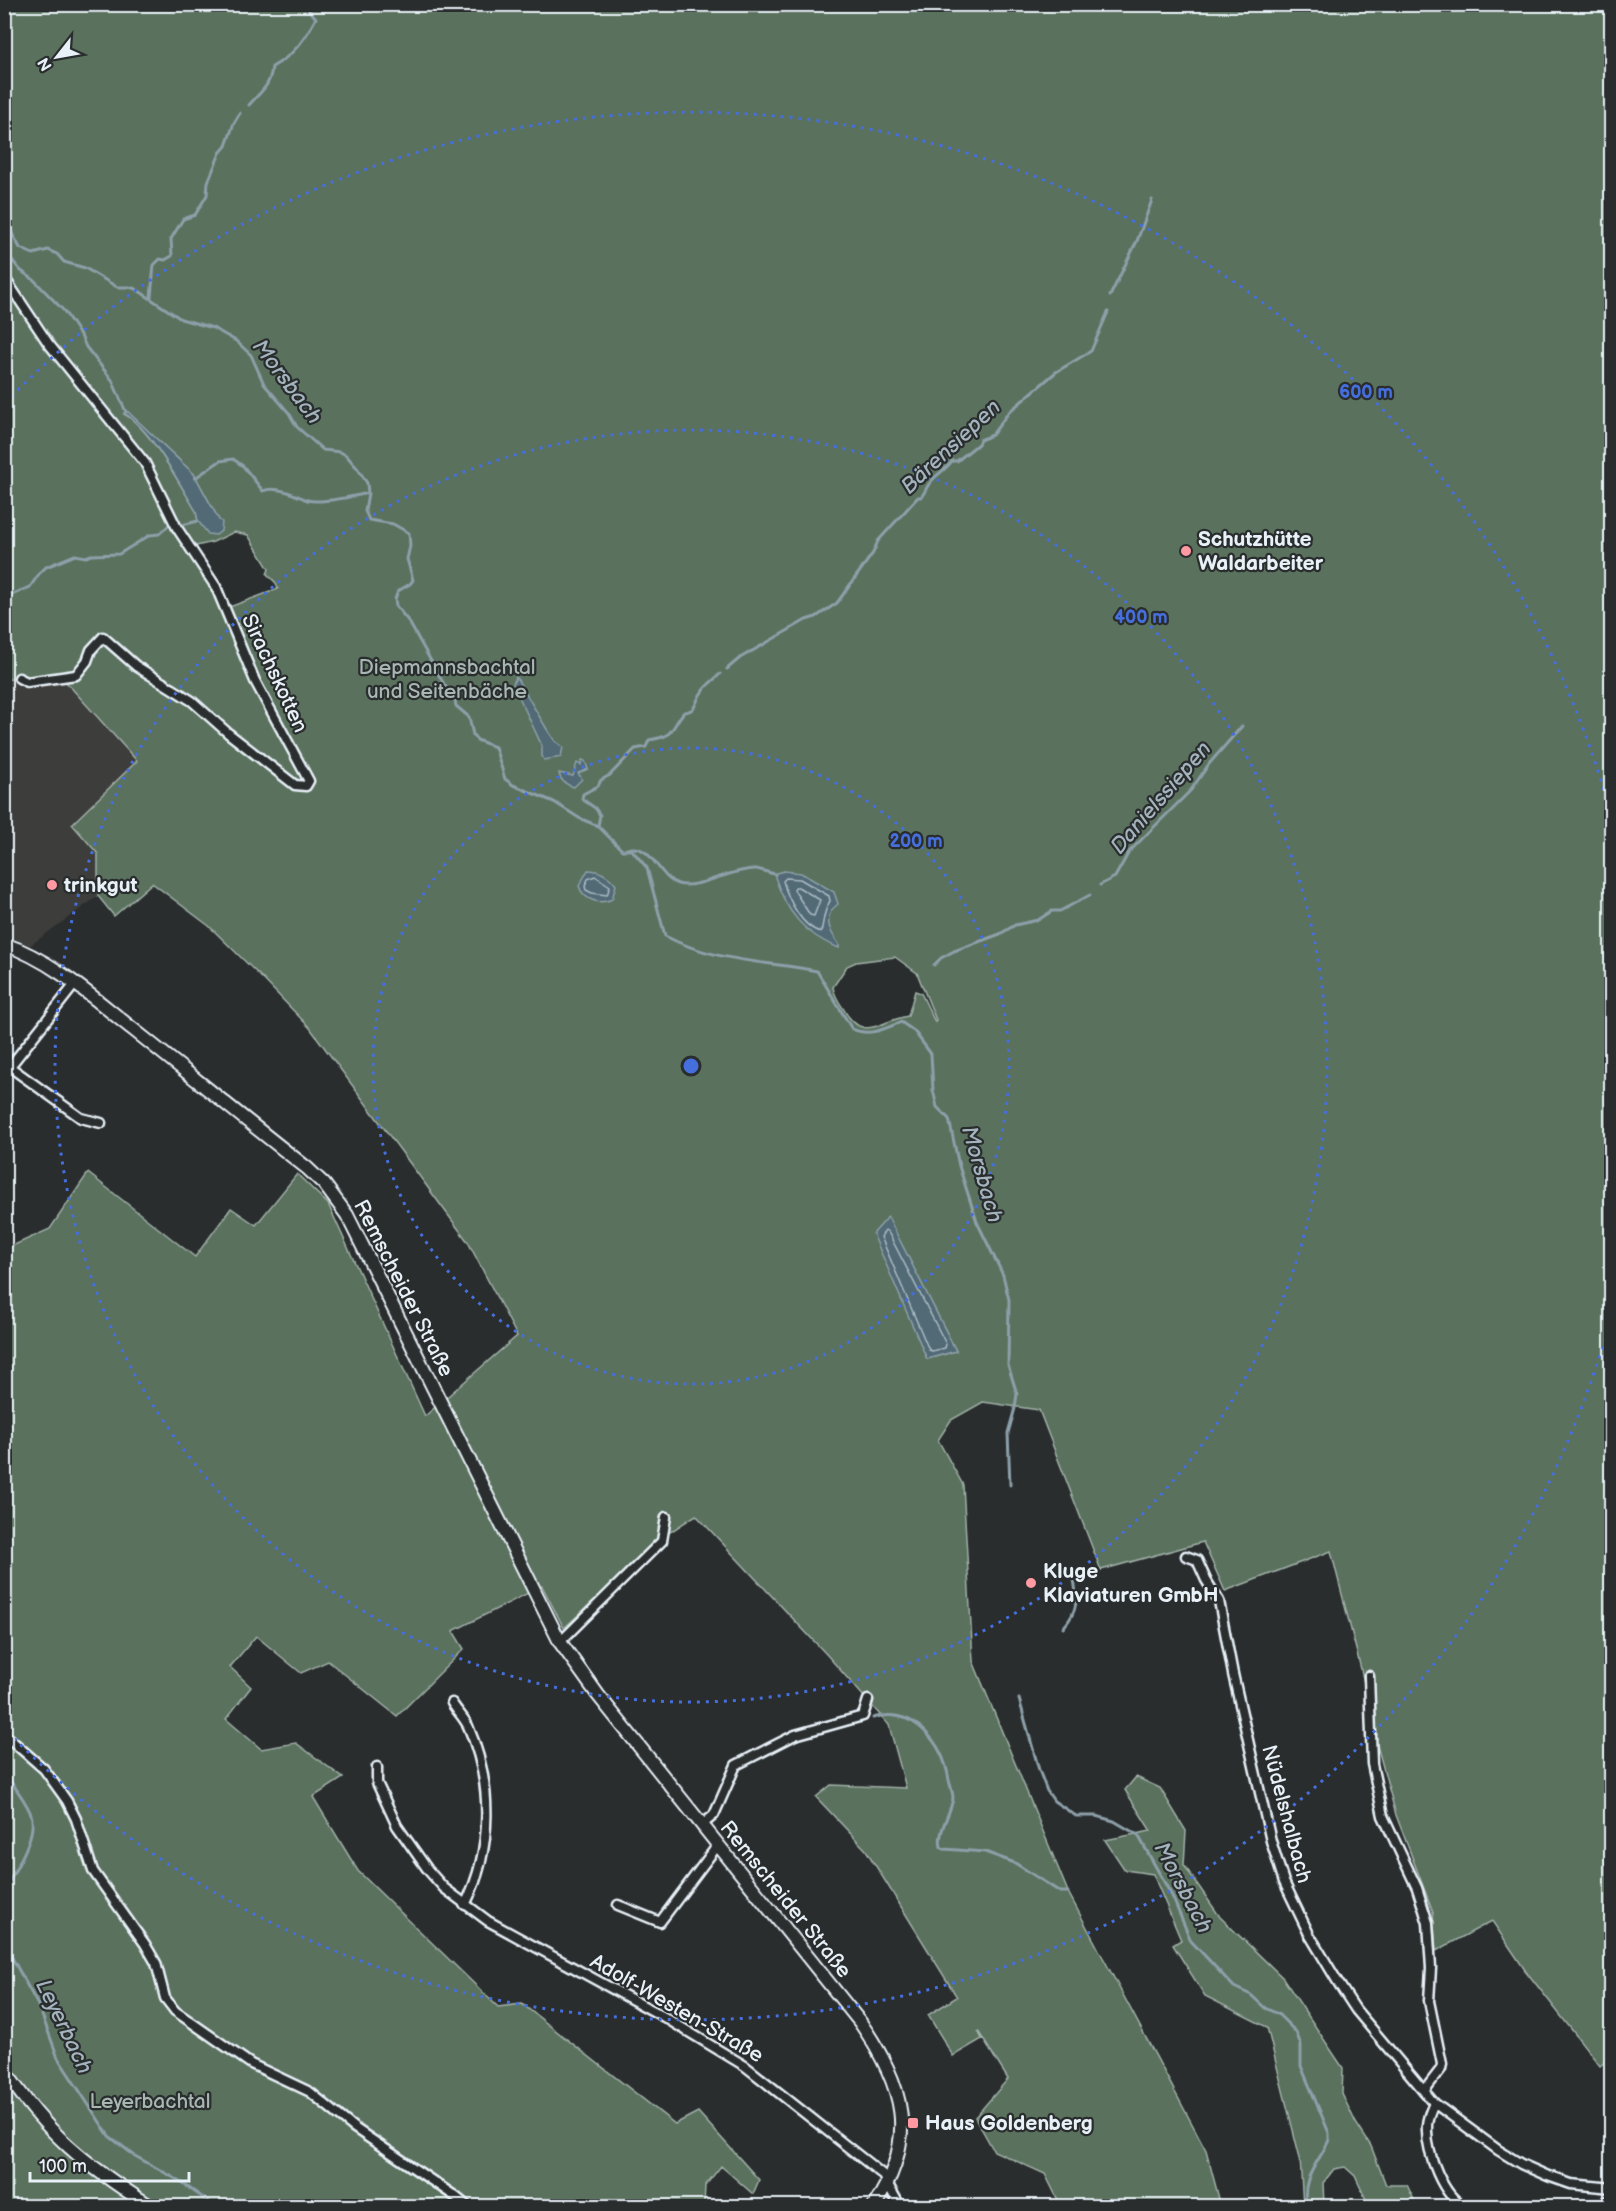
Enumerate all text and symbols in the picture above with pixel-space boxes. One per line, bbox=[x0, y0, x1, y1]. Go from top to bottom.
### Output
north arrow bbox=[27, 27, 87, 87]
text: N bbox=[34, 54, 57, 74]
water label: Morsbach bbox=[246, 334, 327, 430]
text: 600 m bbox=[1339, 382, 1393, 403]
water label: Bärensiepen bbox=[896, 394, 1007, 500]
place label: Schutzhütte Waldarbeiter bbox=[1198, 527, 1324, 576]
marker: Schutzhütte Waldarbeiter bbox=[1179, 544, 1193, 558]
text: 400 m bbox=[1114, 607, 1168, 628]
street label: Sirachskotten bbox=[236, 610, 313, 737]
park label: Diepmannsbachtal und Seitenbäche bbox=[358, 655, 536, 704]
water label: Danielssiepen bbox=[1105, 736, 1217, 860]
text: 200 m bbox=[889, 831, 943, 852]
place label: trinkgut bbox=[63, 873, 138, 898]
marker: trinkgut bbox=[45, 878, 59, 892]
centre of rings bbox=[681, 1056, 701, 1076]
water label: Morsbach bbox=[955, 1123, 1008, 1226]
street label: Remscheider Straße bbox=[348, 1196, 459, 1381]
place label: Kluge Klaviaturen GmbH bbox=[1043, 1559, 1218, 1608]
marker: Kluge Klaviaturen GmbH bbox=[1024, 1576, 1038, 1590]
street label: Nüdelshalbach bbox=[1256, 1742, 1317, 1886]
street label: Remscheider Straße bbox=[715, 1816, 857, 1983]
water label: Morsbach bbox=[1147, 1838, 1218, 1938]
street label: Adolf-Westen-Straße bbox=[586, 1949, 768, 2068]
water label: Leyerbach bbox=[29, 1975, 98, 2078]
park label: Leyerbachtal bbox=[90, 2089, 210, 2114]
place label: Haus Goldenberg bbox=[925, 2111, 1093, 2136]
marker: Haus Goldenberg bbox=[906, 2116, 920, 2130]
scale bar bbox=[30, 2145, 189, 2183]
text: 100 m bbox=[39, 2156, 87, 2177]

